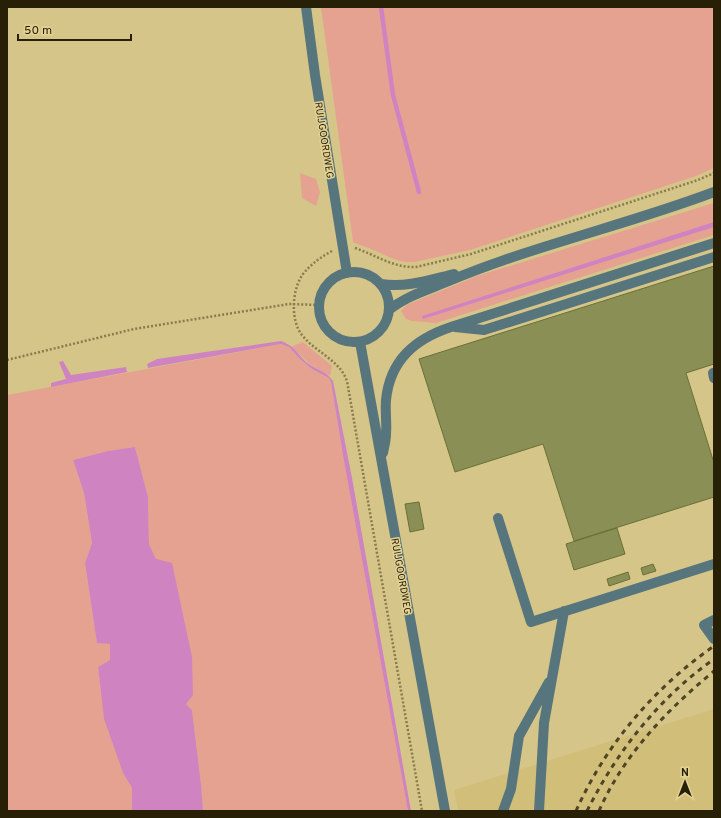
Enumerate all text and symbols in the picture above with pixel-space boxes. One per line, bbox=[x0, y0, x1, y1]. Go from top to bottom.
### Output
scale bar bbox=[18, 16, 131, 42]
text: 50 m bbox=[24, 23, 52, 39]
street label: RUIJGOORDWEG bbox=[311, 101, 336, 179]
street label: RUIJGOORDWEG bbox=[387, 537, 414, 615]
north arrow bbox=[665, 762, 705, 802]
text: N bbox=[681, 766, 689, 780]

